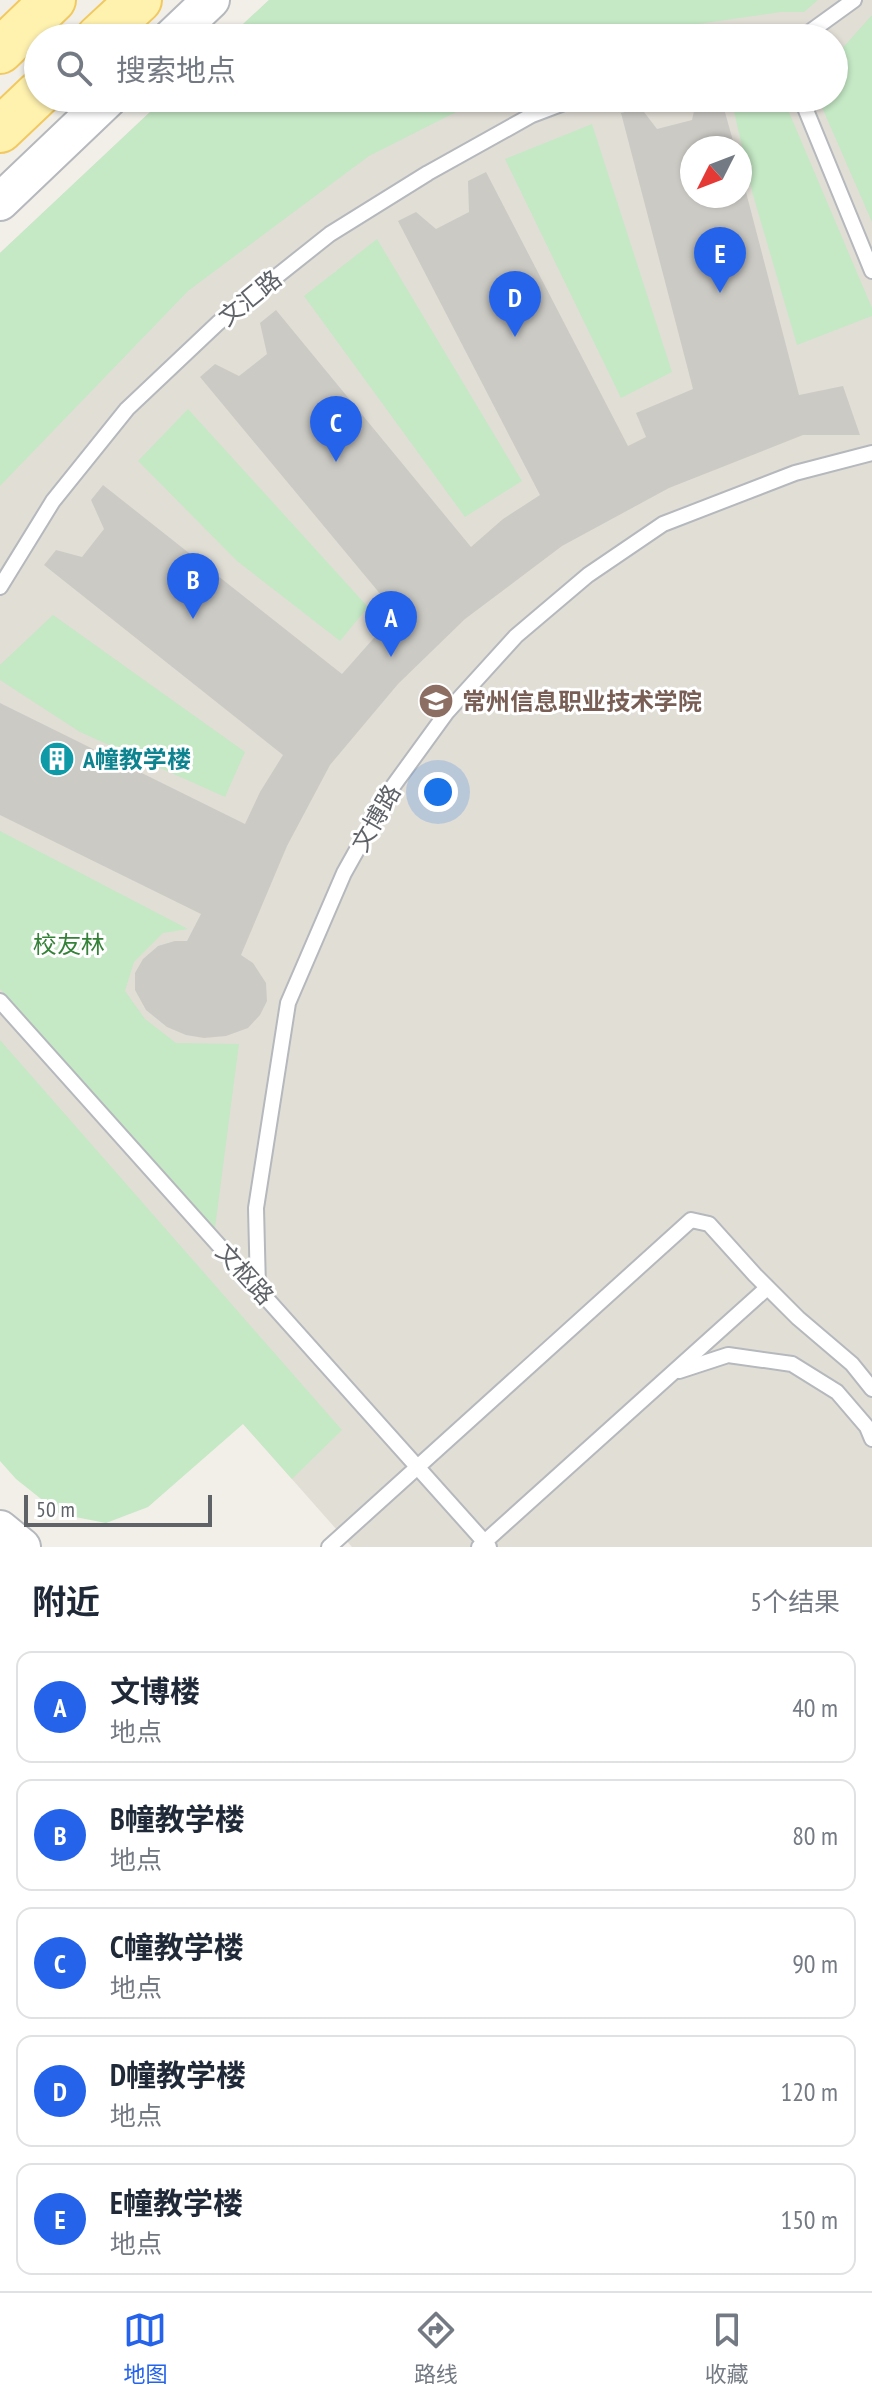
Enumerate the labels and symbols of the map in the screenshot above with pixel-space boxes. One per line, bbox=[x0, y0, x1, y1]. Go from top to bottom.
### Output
north arrow bbox=[680, 136, 752, 208]
pin: E bbox=[694, 227, 746, 293]
street label: 文汇路 bbox=[212, 263, 288, 333]
pin: D bbox=[489, 271, 541, 337]
pin: C bbox=[310, 396, 362, 462]
pin: B bbox=[167, 553, 219, 619]
pin: A bbox=[365, 591, 417, 657]
school or university icon: 常州信息职业技术学院 bbox=[417, 682, 455, 720]
place label: 常州信息职业技术学院 bbox=[462, 686, 702, 717]
building icon: A幢教学楼 bbox=[38, 740, 76, 778]
place label: A幢教学楼 bbox=[82, 744, 191, 775]
your location bbox=[418, 772, 458, 812]
street label: 文博路 bbox=[345, 779, 407, 857]
park label: 校友林 bbox=[33, 929, 105, 960]
street label: 文枢路 bbox=[209, 1237, 281, 1311]
scale bar bbox=[24, 1491, 212, 1527]

